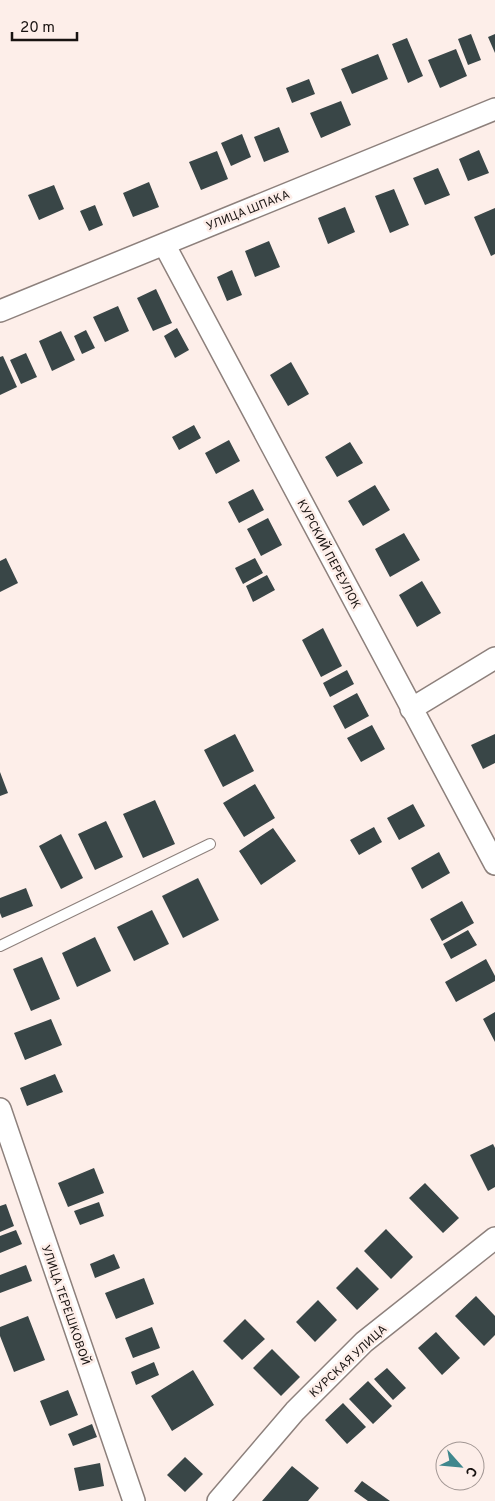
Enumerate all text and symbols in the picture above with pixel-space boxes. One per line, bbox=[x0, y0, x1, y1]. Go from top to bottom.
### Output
scale bar bbox=[12, 10, 78, 42]
text: 20 m bbox=[20, 19, 55, 38]
street label: УЛИЦА ШПАКА bbox=[204, 187, 293, 235]
street label: КУРСКИЙ ПЕРЕУЛОК bbox=[293, 497, 364, 612]
street label: УЛИЦА ТЕРЕШКОВОЙ bbox=[37, 1243, 93, 1368]
street label: КУРСКАЯ УЛИЦА bbox=[307, 1322, 391, 1402]
north arrow bbox=[435, 1441, 485, 1491]
text: С bbox=[461, 1463, 480, 1479]

